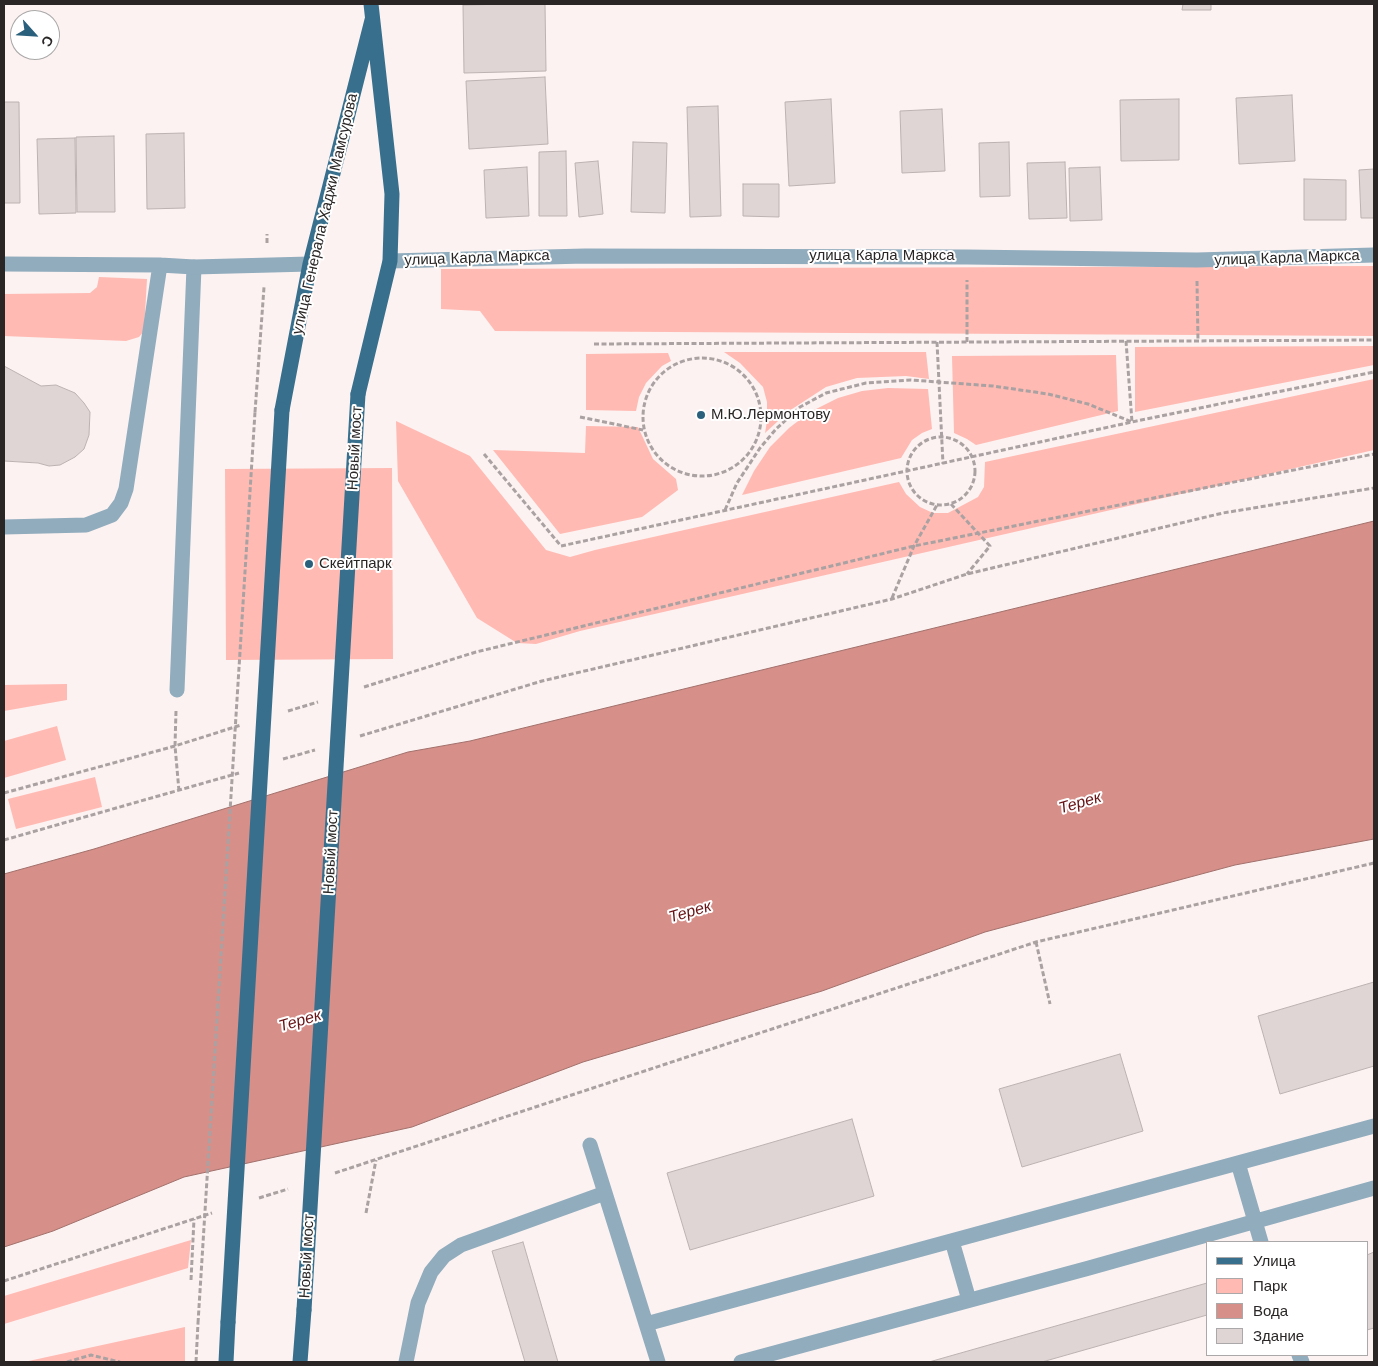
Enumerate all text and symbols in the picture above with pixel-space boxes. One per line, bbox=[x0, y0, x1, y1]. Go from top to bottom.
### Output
north arrow bbox=[10, 10, 60, 60]
text: С bbox=[38, 33, 57, 49]
street label: улица Генерала Хаджи Мамсурова bbox=[288, 92, 362, 336]
street label: улица Карла Маркса bbox=[404, 246, 550, 270]
street label: улица Карла Маркса bbox=[1214, 246, 1360, 270]
street label: улица Карла Маркса bbox=[809, 247, 955, 265]
street label: Новый мост bbox=[344, 405, 366, 491]
place label: М.Ю.Лермонтову bbox=[711, 406, 830, 424]
marker: М.Ю.Лермонтову bbox=[695, 409, 707, 421]
place label: Скейтпарк bbox=[319, 555, 392, 573]
marker: Скейтпарк bbox=[303, 558, 315, 570]
water label: Терек bbox=[1056, 788, 1104, 818]
street label: Новый мост bbox=[320, 809, 342, 895]
water label: Терек bbox=[666, 897, 714, 927]
water label: Терек bbox=[276, 1006, 324, 1036]
street label: Новый мост bbox=[296, 1213, 318, 1299]
legend bbox=[1206, 1241, 1368, 1356]
text: Улица bbox=[1253, 1252, 1296, 1270]
text: Парк bbox=[1253, 1277, 1287, 1295]
text: Вода bbox=[1253, 1302, 1288, 1320]
text: Здание bbox=[1253, 1327, 1304, 1345]

